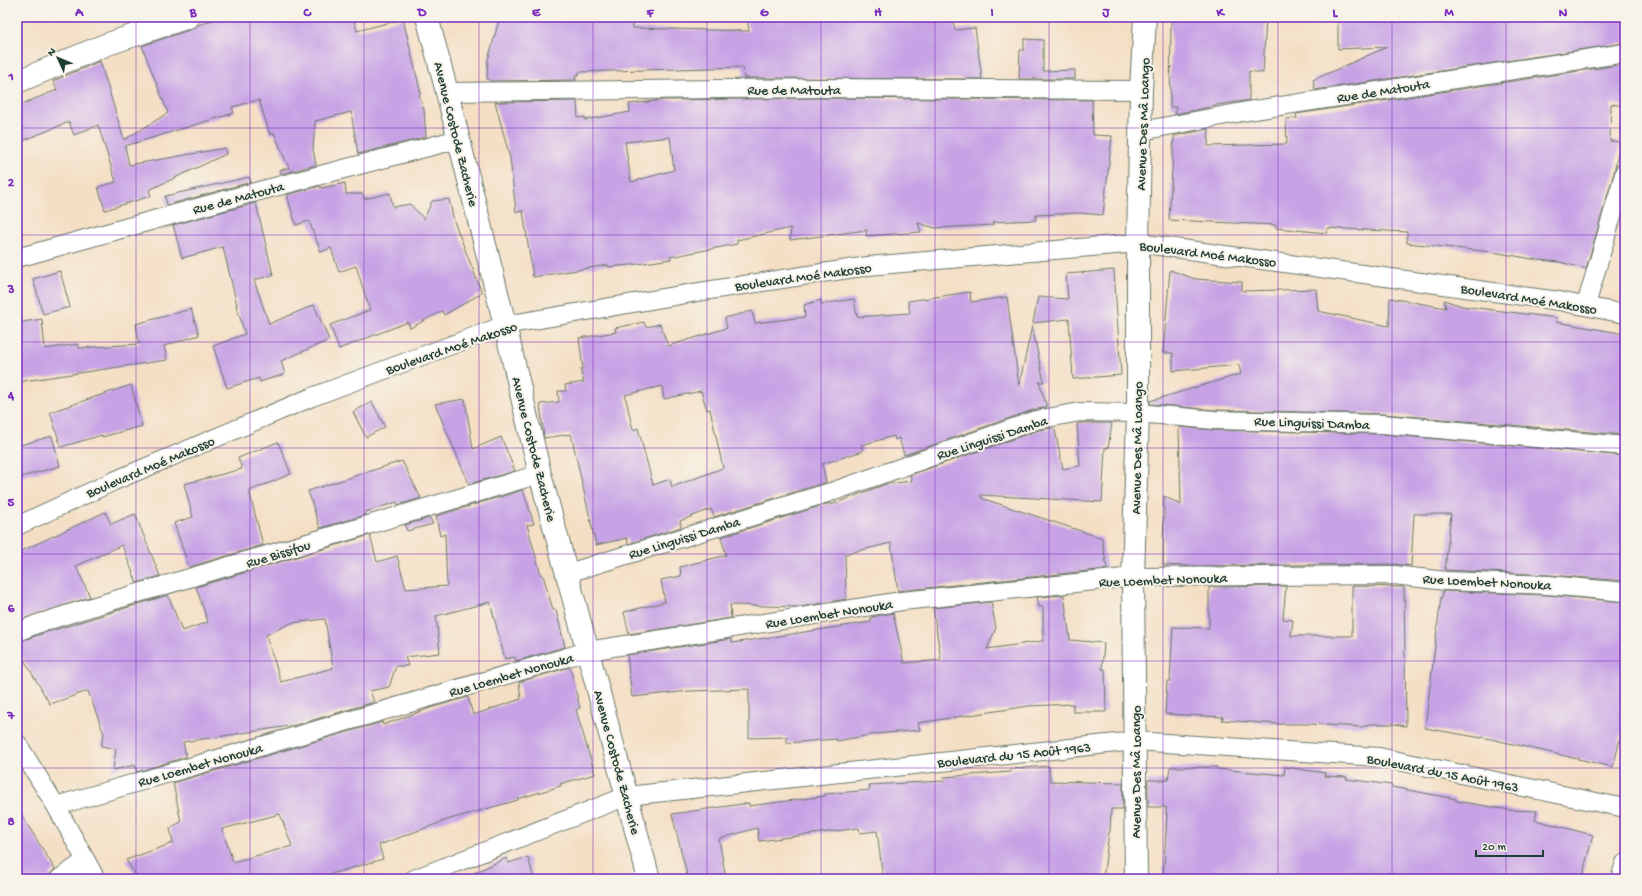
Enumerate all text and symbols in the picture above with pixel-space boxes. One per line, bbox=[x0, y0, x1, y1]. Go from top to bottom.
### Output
text: A bbox=[74, 6, 84, 21]
text: B bbox=[189, 6, 198, 21]
text: C bbox=[302, 6, 312, 21]
text: D bbox=[417, 6, 427, 21]
text: E bbox=[532, 6, 541, 21]
text: F bbox=[646, 6, 655, 21]
text: G bbox=[760, 6, 769, 21]
text: H bbox=[874, 6, 882, 21]
text: I bbox=[990, 6, 994, 21]
text: J bbox=[1102, 6, 1111, 21]
text: K bbox=[1215, 6, 1225, 21]
text: L bbox=[1333, 6, 1339, 21]
text: M bbox=[1444, 6, 1454, 21]
text: N bbox=[1559, 6, 1568, 21]
north arrow bbox=[38, 38, 78, 78]
text: N bbox=[45, 46, 59, 59]
street label: Avenue Des Mâ Loango bbox=[1134, 57, 1155, 191]
street label: Avenue Costode Zacherie bbox=[428, 60, 481, 210]
text: 1 bbox=[7, 70, 14, 85]
street label: Rue de Matouta bbox=[1336, 77, 1432, 108]
street label: Rue de Matouta bbox=[747, 83, 842, 100]
text: 2 bbox=[8, 176, 15, 191]
street label: Rue de Matouta bbox=[191, 179, 287, 220]
street label: Boulevard Moé Makosso bbox=[1137, 239, 1277, 272]
street label: Boulevard Moé Makosso bbox=[733, 260, 873, 297]
street label: Boulevard Moé Makosso bbox=[1458, 281, 1598, 320]
text: 3 bbox=[7, 283, 15, 298]
street label: Boulevard Moé Makosso bbox=[383, 319, 520, 380]
street label: Avenue Costode Zacherie bbox=[506, 375, 559, 525]
street label: Avenue Des Mâ Loango bbox=[1129, 381, 1148, 515]
text: 4 bbox=[7, 389, 15, 404]
street label: Rue Linguissi Damba bbox=[935, 413, 1051, 465]
street label: Rue Linguissi Damba bbox=[1254, 414, 1371, 435]
street label: Boulevard Moé Makosso bbox=[83, 434, 218, 503]
text: 5 bbox=[8, 496, 15, 511]
street label: Rue Linguissi Damba bbox=[627, 514, 744, 564]
street label: Rue Bissifou bbox=[245, 537, 313, 573]
street label: Rue Loembet Nonouka bbox=[1099, 571, 1229, 592]
street label: Rue Loembet Nonouka bbox=[1422, 572, 1553, 595]
street label: Rue Loembet Nonouka bbox=[765, 597, 895, 634]
text: 6 bbox=[8, 602, 15, 617]
street label: Rue Loembet Nonouka bbox=[448, 650, 577, 702]
street label: Avenue Costode Zacherie bbox=[588, 689, 643, 837]
street label: Avenue Des Mâ Loango bbox=[1129, 705, 1146, 839]
text: 7 bbox=[7, 709, 16, 724]
street label: Rue Loembet Nonouka bbox=[137, 740, 266, 792]
street label: Boulevard du 15 Août 1963 bbox=[936, 740, 1092, 773]
street label: Boulevard du 15 Août 1963 bbox=[1364, 751, 1520, 798]
text: 8 bbox=[7, 815, 15, 830]
scale bar bbox=[1476, 832, 1543, 858]
text: 20 m bbox=[1482, 841, 1507, 855]

